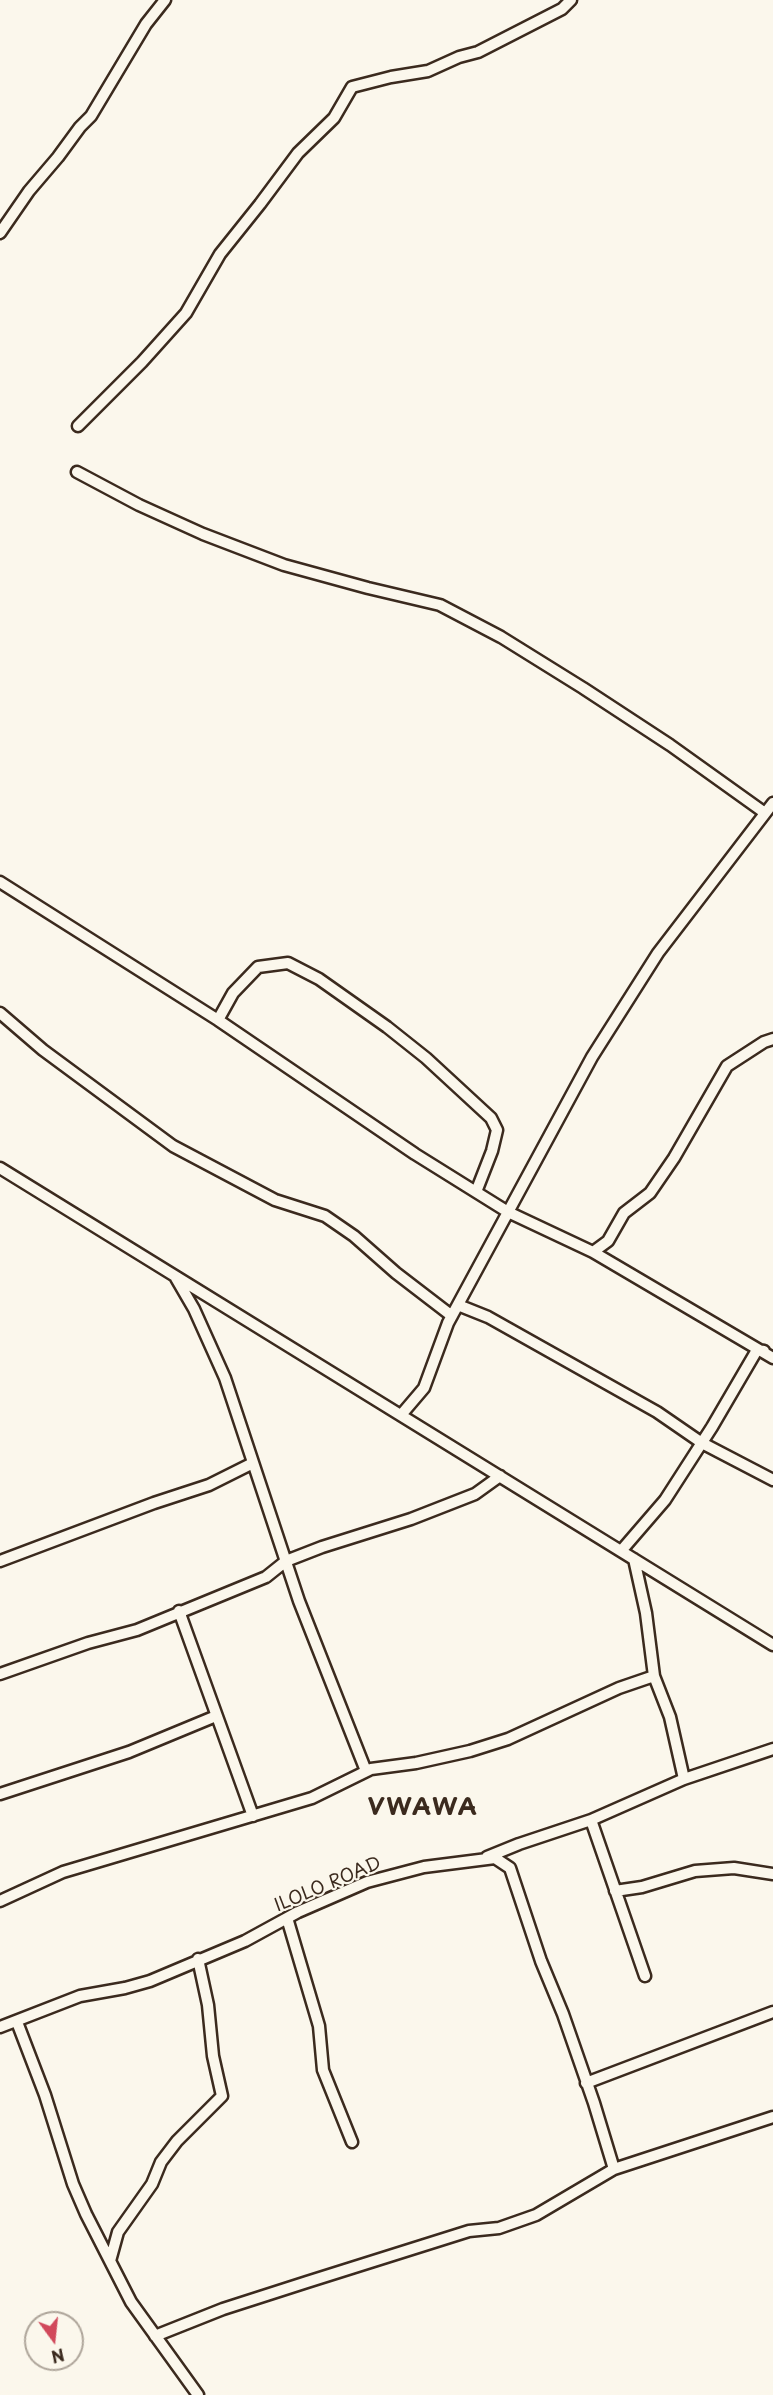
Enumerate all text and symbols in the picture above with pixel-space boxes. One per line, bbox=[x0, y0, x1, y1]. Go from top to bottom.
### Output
district label: VWAWA bbox=[367, 1794, 479, 1822]
street label: ILOLO ROAD bbox=[271, 1853, 385, 1917]
north arrow bbox=[24, 2311, 84, 2371]
text: N bbox=[49, 2343, 67, 2370]

